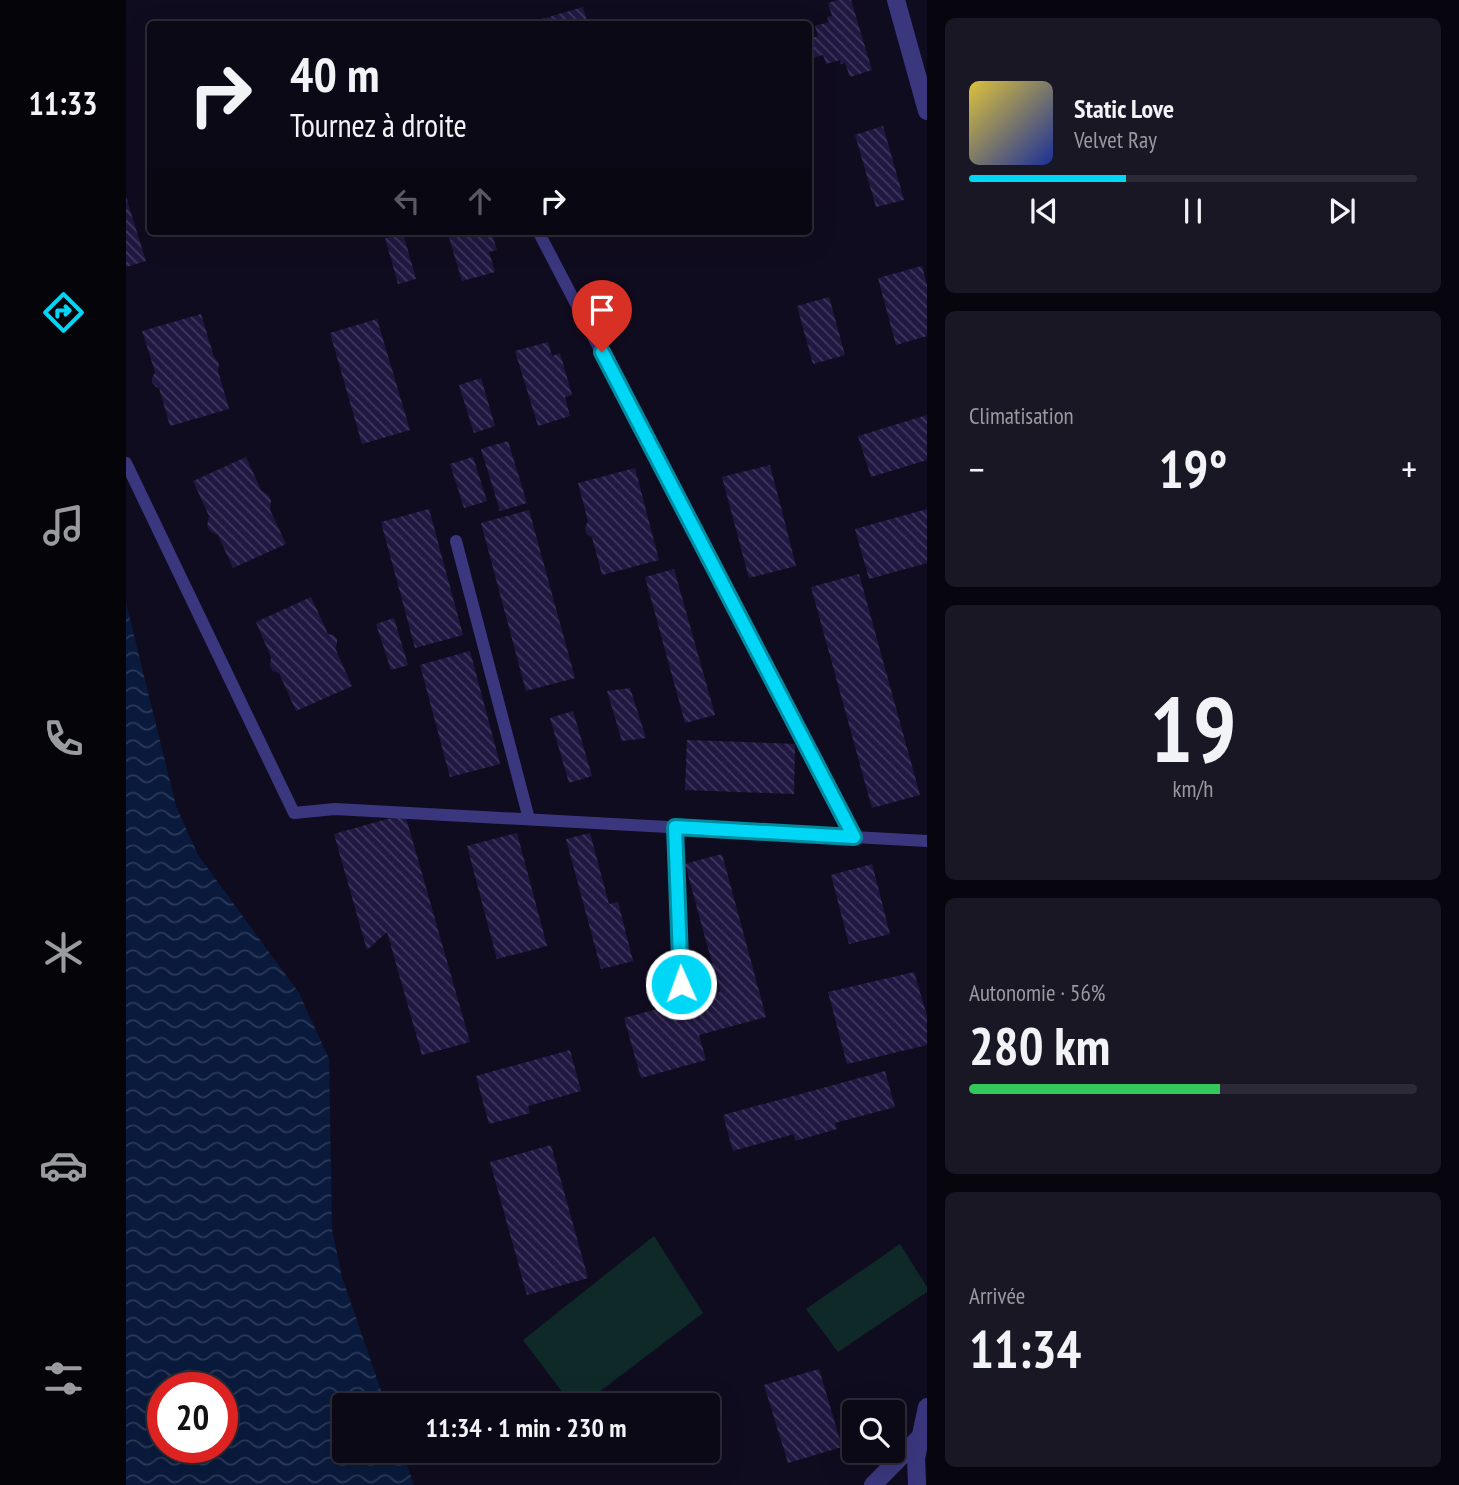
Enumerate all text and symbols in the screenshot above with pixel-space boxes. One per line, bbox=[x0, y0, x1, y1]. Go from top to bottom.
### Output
text: 40 m bbox=[290, 42, 379, 106]
icon: right bbox=[175, 49, 266, 140]
text: 11:33 bbox=[28, 82, 98, 124]
text: Static Love bbox=[1074, 92, 1174, 125]
text: Tournez à droite bbox=[290, 104, 467, 146]
text: Velvet Ray bbox=[1074, 125, 1157, 154]
icon: left bbox=[388, 182, 426, 220]
icon: ahead bbox=[461, 182, 499, 220]
icon: right bbox=[534, 182, 572, 220]
icon: previous bbox=[1025, 192, 1063, 230]
icon: pause bbox=[1174, 192, 1212, 230]
icon: next bbox=[1323, 192, 1361, 230]
pin bbox=[572, 280, 632, 352]
icon: directions bbox=[39, 288, 88, 337]
icon: arrive bbox=[583, 291, 621, 329]
text: Climatisation bbox=[969, 401, 1074, 430]
text: 19° bbox=[1159, 435, 1227, 502]
text: − bbox=[969, 444, 985, 493]
text: + bbox=[1401, 444, 1417, 493]
icon: music bbox=[39, 501, 88, 550]
text: 19 bbox=[1150, 669, 1237, 787]
icon: phone bbox=[39, 714, 88, 763]
text: km/h bbox=[1173, 774, 1213, 803]
icon: climate bbox=[39, 928, 88, 977]
position arrow bbox=[644, 947, 718, 1021]
text: Autonomie · 56% bbox=[969, 978, 1105, 1007]
text: 280 km bbox=[969, 1012, 1110, 1079]
icon: car bbox=[39, 1141, 88, 1190]
text: Arrivée bbox=[969, 1281, 1025, 1310]
text: 11:34 bbox=[969, 1315, 1081, 1382]
icon: filters bbox=[39, 1354, 88, 1403]
speed limit sign: 20 bbox=[147, 1372, 238, 1463]
map controls bbox=[842, 1400, 905, 1463]
button: search bbox=[842, 1400, 905, 1463]
text: 11:34 · 1 min · 230 m bbox=[426, 1411, 626, 1444]

